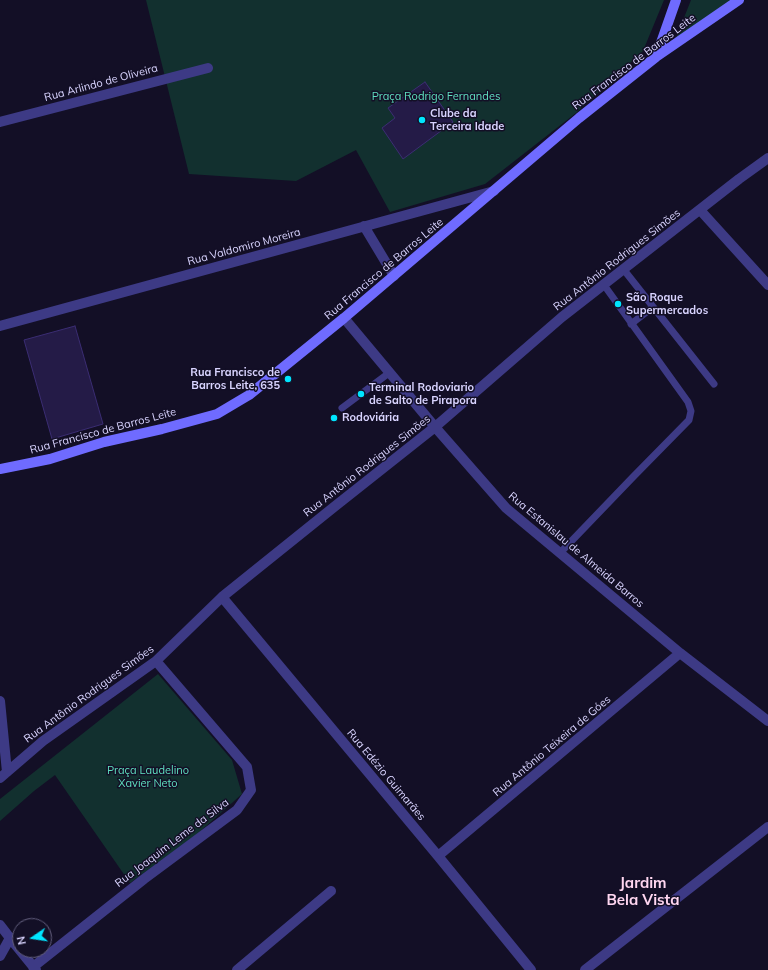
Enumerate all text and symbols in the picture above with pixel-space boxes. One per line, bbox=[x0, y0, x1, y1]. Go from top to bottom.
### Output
street label: Rua Francisco de Barros Leite bbox=[570, 11, 698, 113]
street label: Rua Arlindo de Oliveira bbox=[43, 61, 159, 105]
park label: Praça Rodrigo Fernandes bbox=[372, 90, 500, 104]
place label: Clube da Terceira Idade bbox=[430, 107, 504, 133]
marker: Clube da Terceira Idade bbox=[417, 115, 427, 125]
street label: Rua Antônio Rodrigues Simões bbox=[551, 206, 683, 314]
street label: Rua Francisco de Barros Leite bbox=[322, 215, 446, 323]
street label: Rua Valdomiro Moreira bbox=[186, 226, 302, 268]
place label: São Roque Supermercados bbox=[626, 291, 708, 317]
marker: São Roque Supermercados bbox=[613, 299, 623, 309]
place label: Rua Francisco de Barros Leite, 635 bbox=[190, 366, 280, 392]
marker: Rua Francisco de Barros Leite, 635 bbox=[283, 374, 293, 384]
place label: Terminal Rodoviario de Salto de Pirapora bbox=[369, 381, 477, 407]
marker: Terminal Rodoviario de Salto de Pirapora bbox=[356, 389, 366, 399]
street label: Rua Francisco de Barros Leite bbox=[28, 405, 178, 457]
place label: Rodoviária bbox=[342, 411, 399, 425]
street label: Rua Antônio Rodrigues Simões bbox=[301, 412, 433, 520]
marker: Rodoviária bbox=[329, 413, 339, 423]
street label: Rua Estanislau de Almeida Barros bbox=[506, 489, 646, 611]
street label: Rua Antônio Rodrigues Simões bbox=[21, 642, 157, 746]
street label: Rua Antônio Teixeira de Góes bbox=[490, 693, 614, 799]
street label: Rua Edézio Guimarães bbox=[344, 727, 428, 823]
park label: Praça Laudelino Xavier Neto bbox=[107, 764, 189, 790]
street label: Rua Joaquim Leme da Silva bbox=[113, 796, 231, 890]
district label: Jardim Bela Vista bbox=[606, 874, 680, 909]
north arrow bbox=[12, 918, 52, 958]
text: N bbox=[14, 935, 29, 946]

